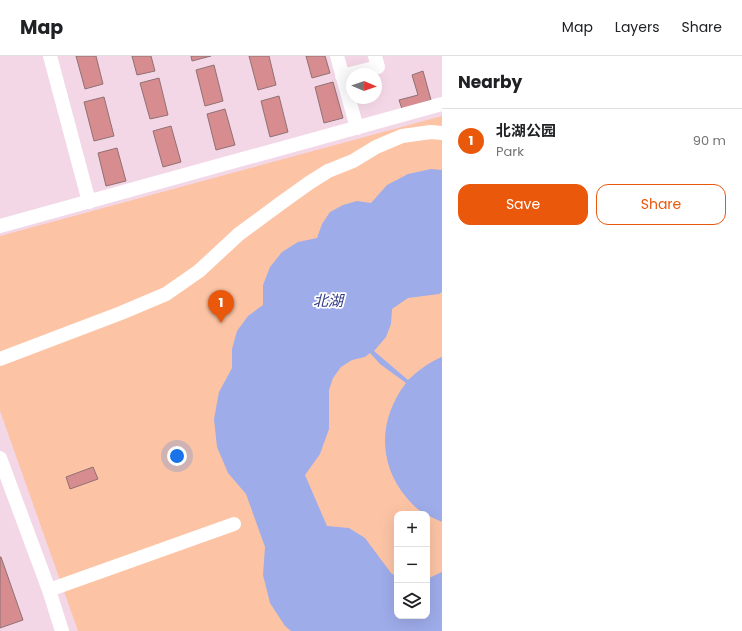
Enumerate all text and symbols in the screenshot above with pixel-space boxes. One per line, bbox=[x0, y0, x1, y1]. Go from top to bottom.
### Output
text: Map bbox=[20, 14, 63, 41]
text: Map bbox=[562, 17, 593, 37]
text: Layers bbox=[615, 17, 659, 37]
text: Share bbox=[681, 17, 722, 37]
north arrow bbox=[346, 68, 382, 104]
text: Nearby bbox=[458, 70, 522, 94]
text: 北湖公园 bbox=[496, 120, 556, 141]
text: 1 bbox=[469, 131, 473, 150]
text: 90 m bbox=[693, 131, 726, 150]
text: Park bbox=[496, 142, 524, 161]
button: Save bbox=[458, 184, 588, 225]
button: Share bbox=[596, 184, 726, 225]
pin: 1 bbox=[208, 290, 234, 323]
water label: 北湖 bbox=[313, 290, 345, 311]
your location bbox=[167, 446, 187, 466]
map controls bbox=[394, 511, 430, 619]
button: + bbox=[394, 511, 430, 547]
button: − bbox=[394, 547, 430, 583]
button: layers bbox=[394, 583, 430, 619]

